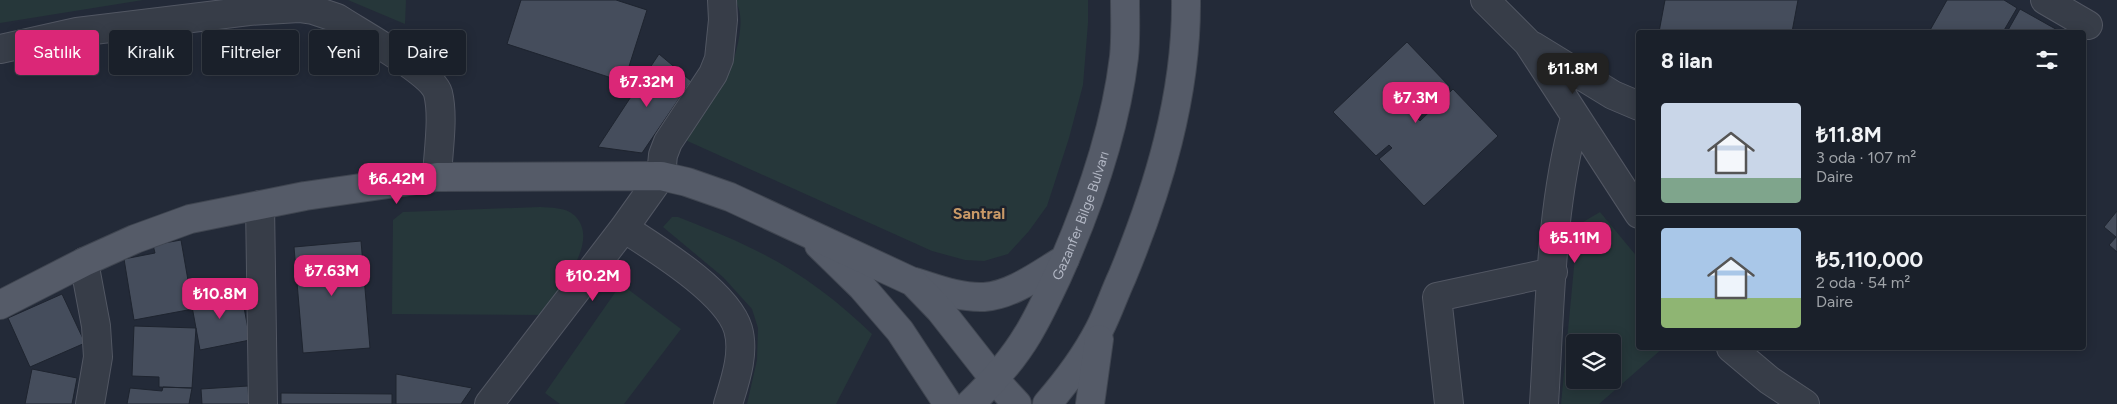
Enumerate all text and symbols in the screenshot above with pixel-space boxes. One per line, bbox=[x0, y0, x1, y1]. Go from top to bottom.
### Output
chip: Satılık bbox=[15, 30, 99, 75]
chip: Kiralık bbox=[109, 30, 192, 75]
chip: Filtreler bbox=[202, 30, 299, 75]
chip: Yeni bbox=[309, 30, 379, 75]
chip: Daire bbox=[389, 30, 466, 75]
icon: filters bbox=[2033, 46, 2061, 74]
text: 8 ilan bbox=[1661, 48, 1713, 73]
pin: ₺11.8M bbox=[1532, 52, 1614, 95]
text: ₺11.8M bbox=[1548, 59, 1598, 78]
pin: ₺7.32M bbox=[606, 66, 688, 108]
text: ₺7.32M bbox=[620, 72, 674, 91]
pin: ₺7.3M bbox=[1381, 82, 1451, 124]
text: ₺7.3M bbox=[1394, 88, 1438, 107]
text: ₺11.8M bbox=[1816, 122, 1882, 147]
icon: home bbox=[1701, 123, 1761, 183]
text: 3 oda · 107 m² bbox=[1816, 148, 1916, 167]
street label: Gazanfer Bilge Bulvarı bbox=[1048, 149, 1112, 283]
pin: ₺6.42M bbox=[356, 162, 438, 205]
text: Daire bbox=[1816, 167, 1853, 186]
text: ₺6.42M bbox=[369, 169, 425, 188]
district label: Santral bbox=[953, 204, 1005, 223]
pin: ₺5.11M bbox=[1534, 222, 1616, 264]
text: ₺5.11M bbox=[1550, 228, 1600, 247]
text: ₺5,110,000 bbox=[1816, 247, 1923, 272]
icon: home bbox=[1701, 248, 1761, 308]
pin: ₺7.63M bbox=[291, 254, 373, 297]
pin: ₺10.2M bbox=[552, 260, 634, 302]
text: ₺7.63M bbox=[305, 261, 359, 280]
text: ₺10.2M bbox=[566, 266, 620, 285]
text: 2 oda · 54 m² bbox=[1816, 273, 1910, 292]
pin: ₺10.8M bbox=[179, 278, 261, 320]
text: ₺10.8M bbox=[193, 284, 247, 303]
text: Daire bbox=[1816, 292, 1853, 311]
map controls bbox=[1566, 334, 1621, 389]
button: layers bbox=[1566, 334, 1621, 389]

